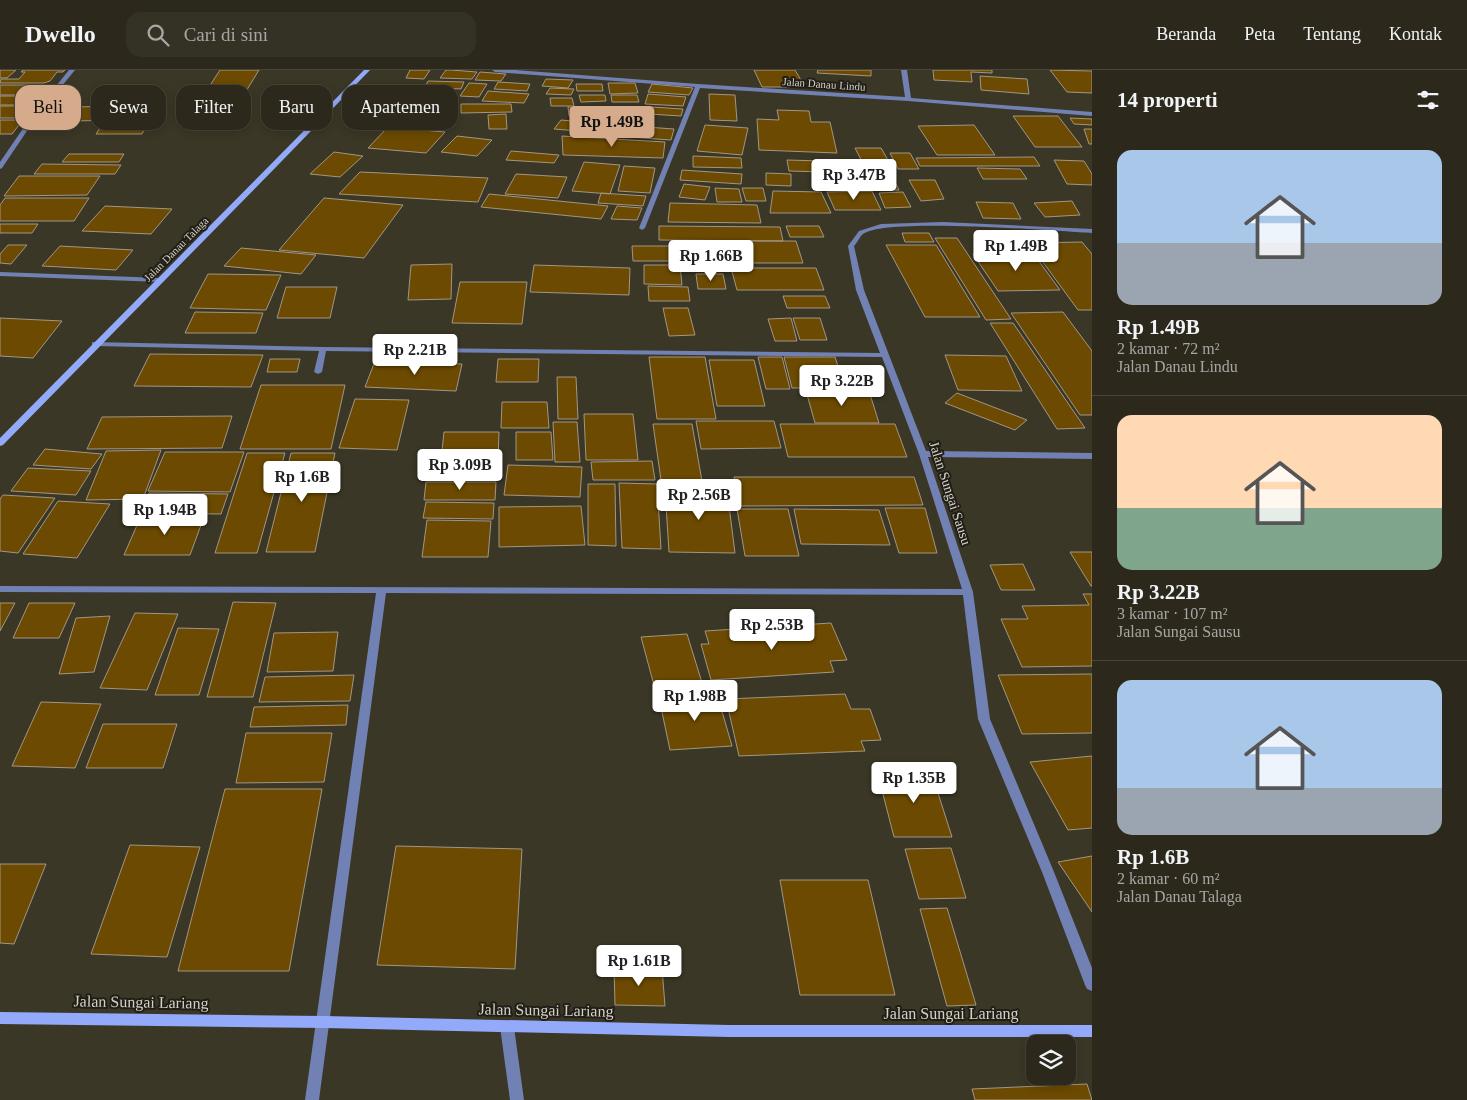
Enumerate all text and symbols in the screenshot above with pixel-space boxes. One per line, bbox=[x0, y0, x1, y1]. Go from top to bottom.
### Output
search box bbox=[126, 12, 476, 57]
text: Dwello bbox=[25, 21, 96, 47]
icon: search bbox=[144, 21, 172, 49]
text: Cari di sini bbox=[184, 24, 268, 45]
text: Beranda bbox=[1156, 24, 1216, 44]
text: Peta bbox=[1244, 24, 1275, 44]
text: Tentang bbox=[1303, 24, 1361, 44]
text: Kontak bbox=[1389, 24, 1442, 44]
street label: Jalan Danau Lindu bbox=[782, 75, 866, 93]
chip: Beli bbox=[15, 85, 81, 130]
chip: Sewa bbox=[91, 85, 166, 130]
chip: Filter bbox=[176, 85, 251, 130]
chip: Baru bbox=[261, 85, 332, 130]
chip: Apartemen bbox=[342, 85, 458, 130]
icon: filters bbox=[1414, 86, 1442, 114]
text: 14 properti bbox=[1117, 88, 1218, 112]
pin: Rp 1.49B bbox=[560, 106, 664, 148]
text: Rp 1.49B bbox=[580, 113, 644, 130]
pin: Rp 3.47B bbox=[802, 158, 906, 201]
text: Rp 3.47B bbox=[822, 166, 886, 183]
icon: home bbox=[1235, 182, 1325, 272]
street label: Jalan Danau Talaga bbox=[141, 214, 211, 284]
pin: Rp 1.49B bbox=[964, 230, 1068, 272]
text: Rp 1.49B bbox=[984, 237, 1048, 254]
pin: Rp 1.66B bbox=[659, 240, 763, 282]
text: Rp 1.66B bbox=[679, 247, 743, 264]
text: Rp 1.49B bbox=[1117, 315, 1200, 339]
pin: Rp 2.21B bbox=[363, 334, 467, 376]
text: 2 kamar · 72 m² bbox=[1117, 340, 1220, 357]
text: Rp 2.21B bbox=[383, 341, 447, 358]
text: Jalan Danau Lindu bbox=[1117, 358, 1238, 375]
pin: Rp 3.22B bbox=[790, 364, 894, 407]
text: Rp 3.22B bbox=[810, 372, 874, 389]
street label: Jalan Sungai Sausu bbox=[926, 439, 974, 547]
pin: Rp 3.09B bbox=[408, 448, 512, 491]
icon: home bbox=[1235, 448, 1325, 538]
text: Rp 3.09B bbox=[428, 456, 492, 473]
pin: Rp 1.6B bbox=[256, 460, 348, 503]
text: Rp 1.6B bbox=[274, 468, 330, 485]
pin: Rp 2.56B bbox=[647, 478, 751, 521]
text: Rp 2.56B bbox=[667, 486, 731, 503]
pin: Rp 1.94B bbox=[113, 494, 217, 536]
text: Rp 1.94B bbox=[133, 501, 197, 518]
text: Rp 3.22B bbox=[1117, 580, 1200, 604]
text: 3 kamar · 107 m² bbox=[1117, 605, 1228, 622]
pin: Rp 2.53B bbox=[720, 608, 824, 651]
text: Rp 2.53B bbox=[740, 616, 804, 633]
text: Jalan Sungai Sausu bbox=[1117, 623, 1241, 640]
pin: Rp 1.98B bbox=[643, 680, 747, 722]
text: Rp 1.98B bbox=[663, 687, 727, 704]
icon: home bbox=[1235, 713, 1325, 803]
pin: Rp 1.35B bbox=[862, 762, 966, 804]
text: Rp 1.35B bbox=[882, 769, 946, 786]
text: Rp 1.6B bbox=[1117, 845, 1189, 869]
text: 2 kamar · 60 m² bbox=[1117, 870, 1220, 887]
text: Jalan Danau Talaga bbox=[1117, 888, 1242, 905]
pin: Rp 1.61B bbox=[587, 944, 691, 987]
text: Rp 1.61B bbox=[607, 952, 671, 969]
street label: Jalan Sungai Lariang bbox=[73, 992, 209, 1013]
street label: Jalan Sungai Lariang bbox=[478, 1000, 614, 1021]
street label: Jalan Sungai Lariang bbox=[883, 1005, 1019, 1023]
map controls bbox=[1026, 1035, 1076, 1085]
button: layers bbox=[1026, 1035, 1076, 1085]

